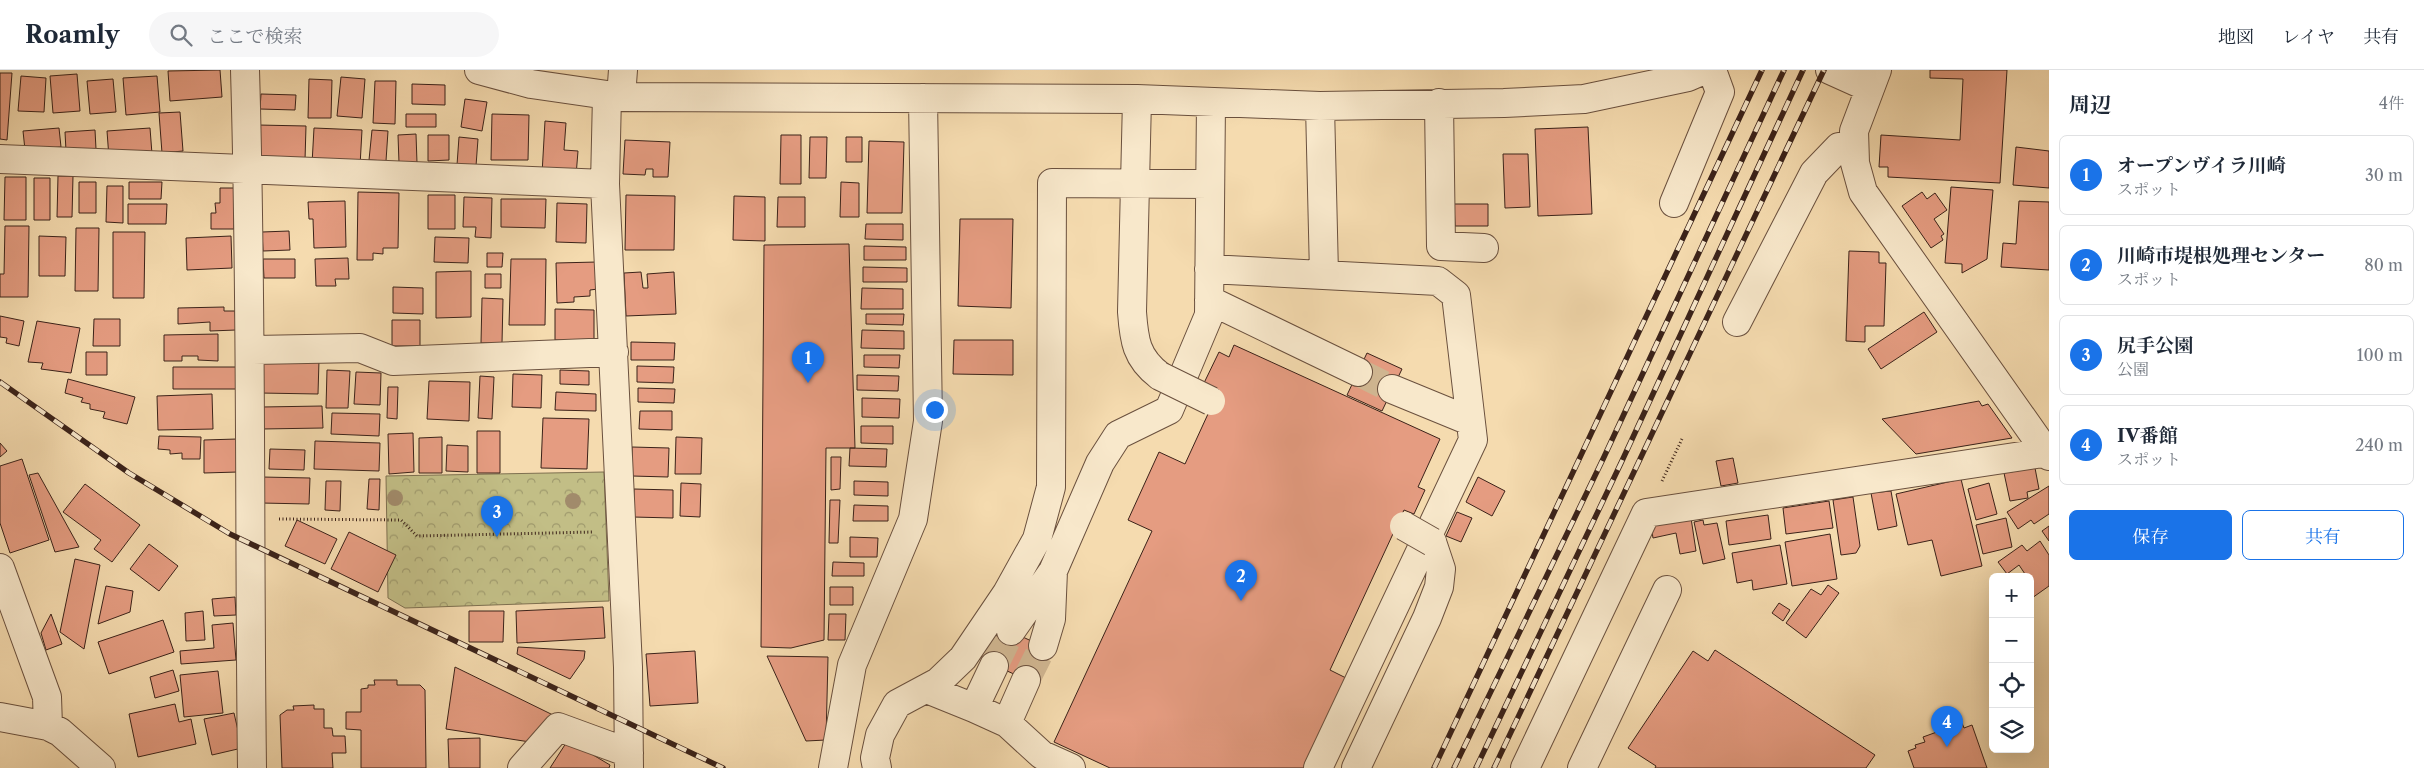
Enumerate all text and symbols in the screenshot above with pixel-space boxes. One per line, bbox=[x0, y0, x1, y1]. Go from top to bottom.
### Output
search box bbox=[149, 12, 499, 57]
text: Roamly bbox=[25, 20, 119, 49]
icon: search bbox=[167, 21, 195, 49]
text: ここで検索 bbox=[207, 25, 302, 48]
text: 地図 bbox=[2218, 26, 2254, 48]
text: レイヤ bbox=[2282, 26, 2335, 48]
text: 共有 bbox=[2363, 26, 2399, 48]
text: 周辺 bbox=[2069, 92, 2111, 117]
text: 4件 bbox=[2379, 93, 2404, 113]
text: オープンヴイラ川崎 bbox=[2117, 154, 2286, 177]
text: 1 bbox=[2082, 165, 2090, 185]
text: 30 m bbox=[2365, 165, 2403, 185]
text: スポット bbox=[2117, 179, 2181, 199]
text: 川崎市堤根処理センター bbox=[2117, 244, 2325, 267]
text: 2 bbox=[2081, 255, 2091, 275]
text: 80 m bbox=[2364, 255, 2403, 275]
text: スポット bbox=[2117, 269, 2181, 289]
text: 尻手公園 bbox=[2117, 334, 2193, 357]
pin: 1 bbox=[792, 342, 824, 383]
text: 3 bbox=[2081, 345, 2091, 365]
text: 100 m bbox=[2357, 345, 2403, 365]
text: 公園 bbox=[2117, 359, 2149, 379]
your location bbox=[922, 397, 948, 423]
text: IV番館 bbox=[2117, 424, 2178, 447]
text: 4 bbox=[2081, 435, 2091, 455]
text: 240 m bbox=[2355, 435, 2403, 455]
text: スポット bbox=[2117, 449, 2181, 469]
pin: 3 bbox=[481, 496, 513, 537]
button: 保存 bbox=[2069, 510, 2232, 560]
button: 共有 bbox=[2242, 510, 2404, 560]
pin: 2 bbox=[1225, 560, 1257, 601]
map controls bbox=[1989, 573, 2034, 753]
button: + bbox=[1989, 573, 2034, 618]
button: − bbox=[1989, 618, 2034, 663]
button: locate bbox=[1989, 663, 2034, 708]
pin: 4 bbox=[1931, 706, 1963, 747]
button: layers bbox=[1989, 708, 2034, 753]

